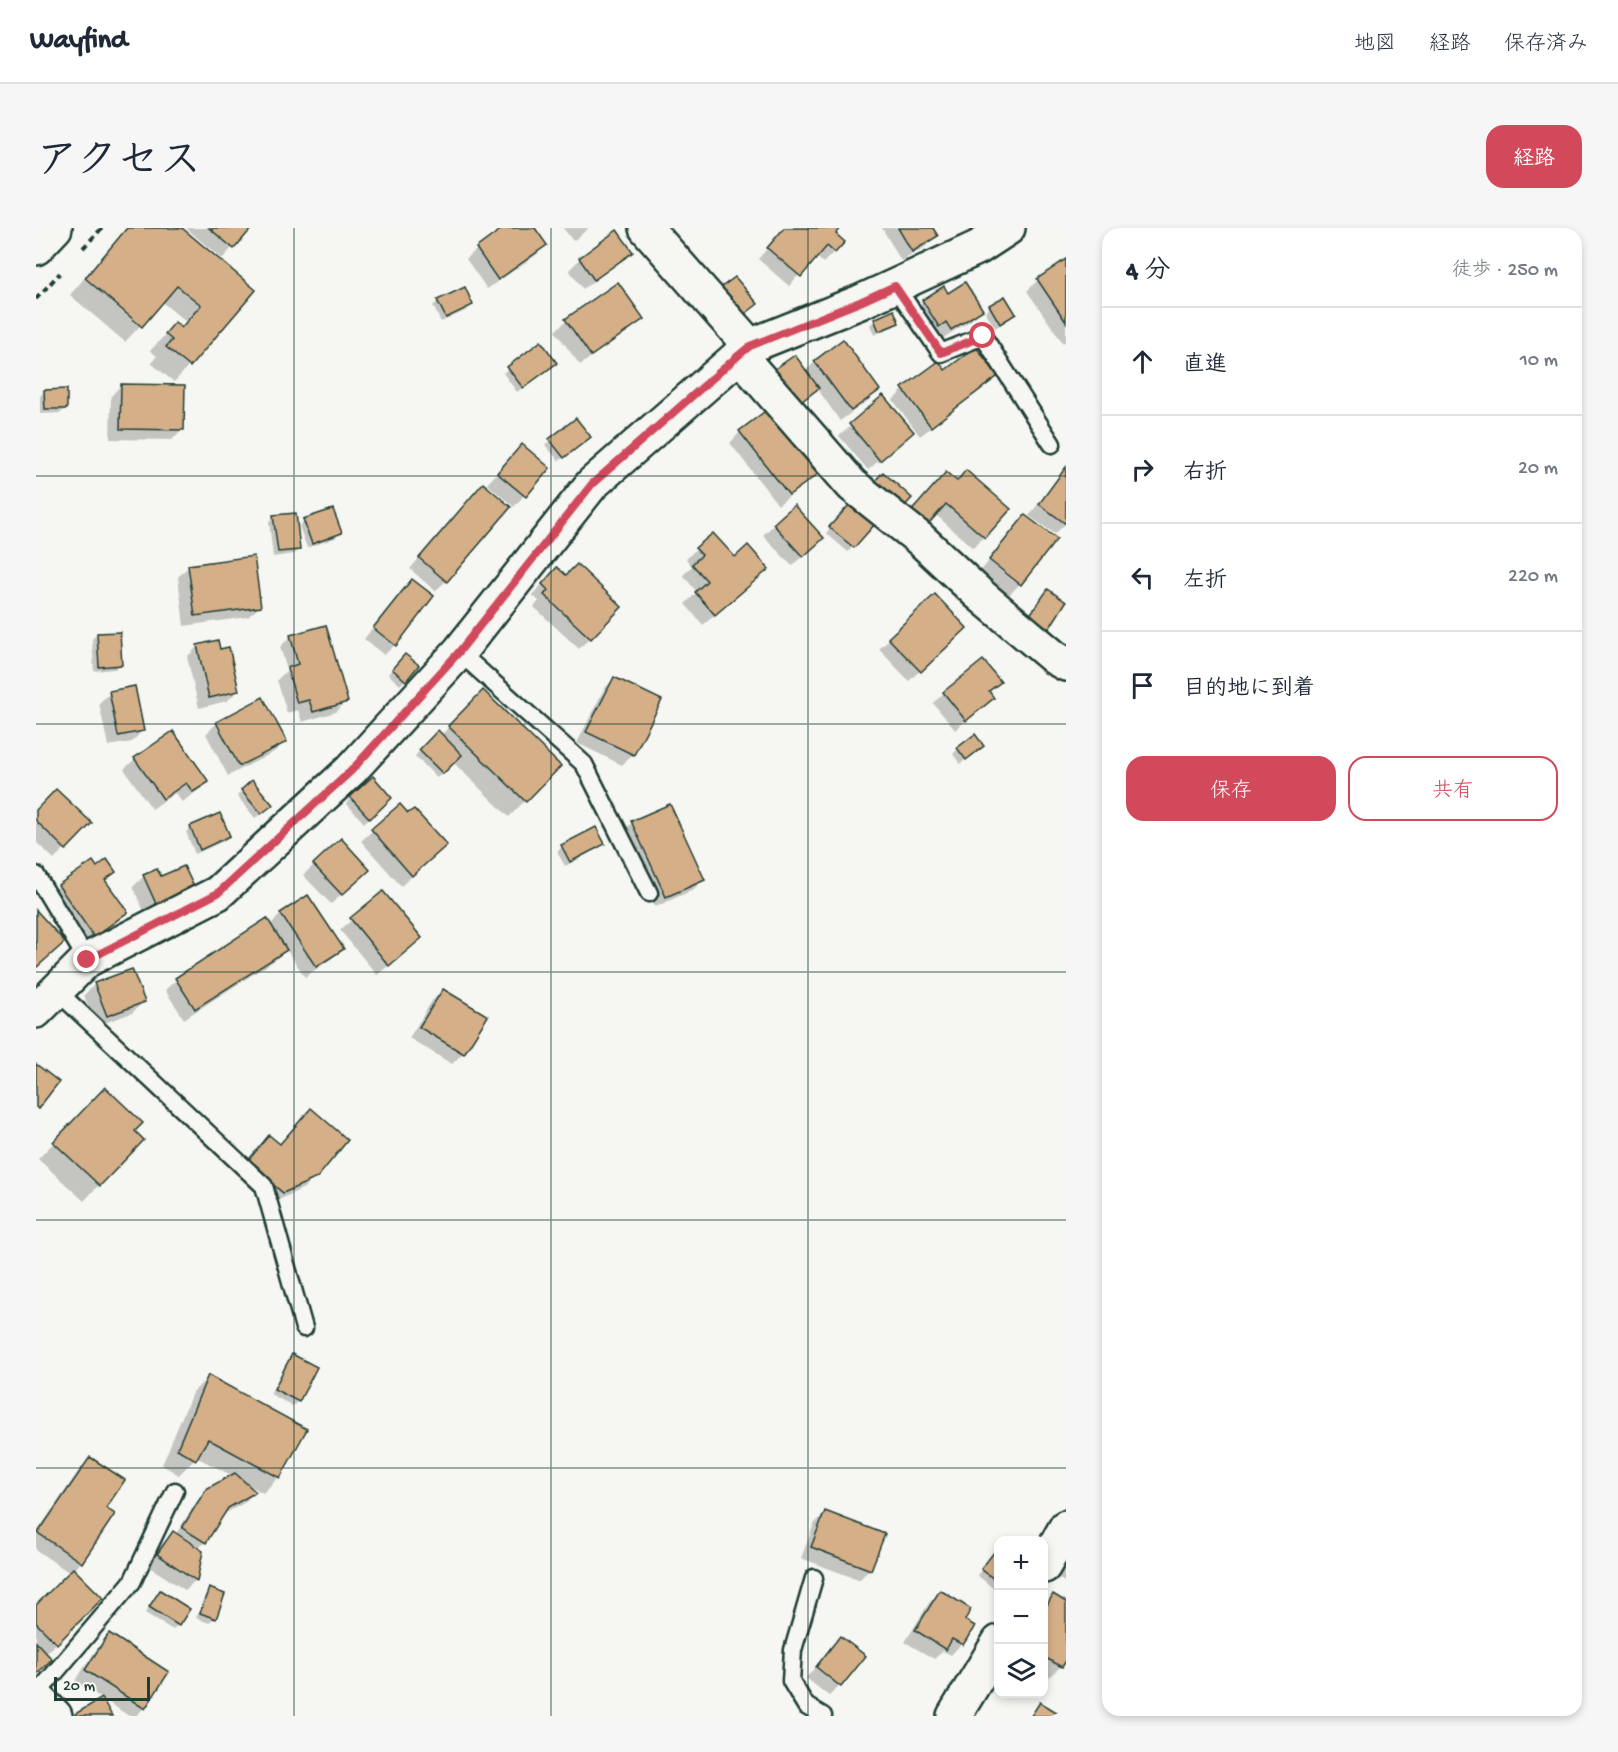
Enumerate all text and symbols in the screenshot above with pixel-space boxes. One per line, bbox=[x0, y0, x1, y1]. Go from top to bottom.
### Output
text: Wayfind bbox=[30, 25, 127, 58]
text: 地図 bbox=[1354, 33, 1396, 58]
text: 経路 bbox=[1429, 33, 1471, 58]
text: 保存済み bbox=[1504, 33, 1588, 58]
button: 経路 bbox=[1486, 125, 1582, 188]
text: アクセス bbox=[36, 140, 201, 189]
text: 4 分 bbox=[1126, 257, 1170, 288]
text: 徒歩 · 250 m bbox=[1452, 260, 1558, 283]
route start bbox=[969, 322, 995, 348]
icon: ahead bbox=[1126, 345, 1159, 378]
text: 10 m bbox=[1520, 350, 1558, 373]
text: 直進 bbox=[1183, 353, 1227, 379]
icon: right bbox=[1126, 453, 1159, 486]
text: 20 m bbox=[1518, 458, 1558, 481]
text: 右折 bbox=[1183, 461, 1227, 487]
icon: left bbox=[1126, 561, 1159, 594]
text: 220 m bbox=[1508, 566, 1558, 589]
text: 左折 bbox=[1183, 569, 1227, 595]
icon: arrive bbox=[1126, 669, 1159, 702]
text: 目的地に到着 bbox=[1183, 677, 1315, 703]
button: 保存 bbox=[1126, 756, 1336, 821]
button: 共有 bbox=[1348, 756, 1558, 821]
route end bbox=[73, 946, 99, 972]
map controls bbox=[994, 1536, 1048, 1698]
button: + bbox=[994, 1536, 1048, 1590]
button: − bbox=[994, 1590, 1048, 1644]
button: layers bbox=[994, 1644, 1048, 1698]
scale bar bbox=[54, 1674, 150, 1702]
text: 20 m bbox=[63, 1678, 95, 1697]

